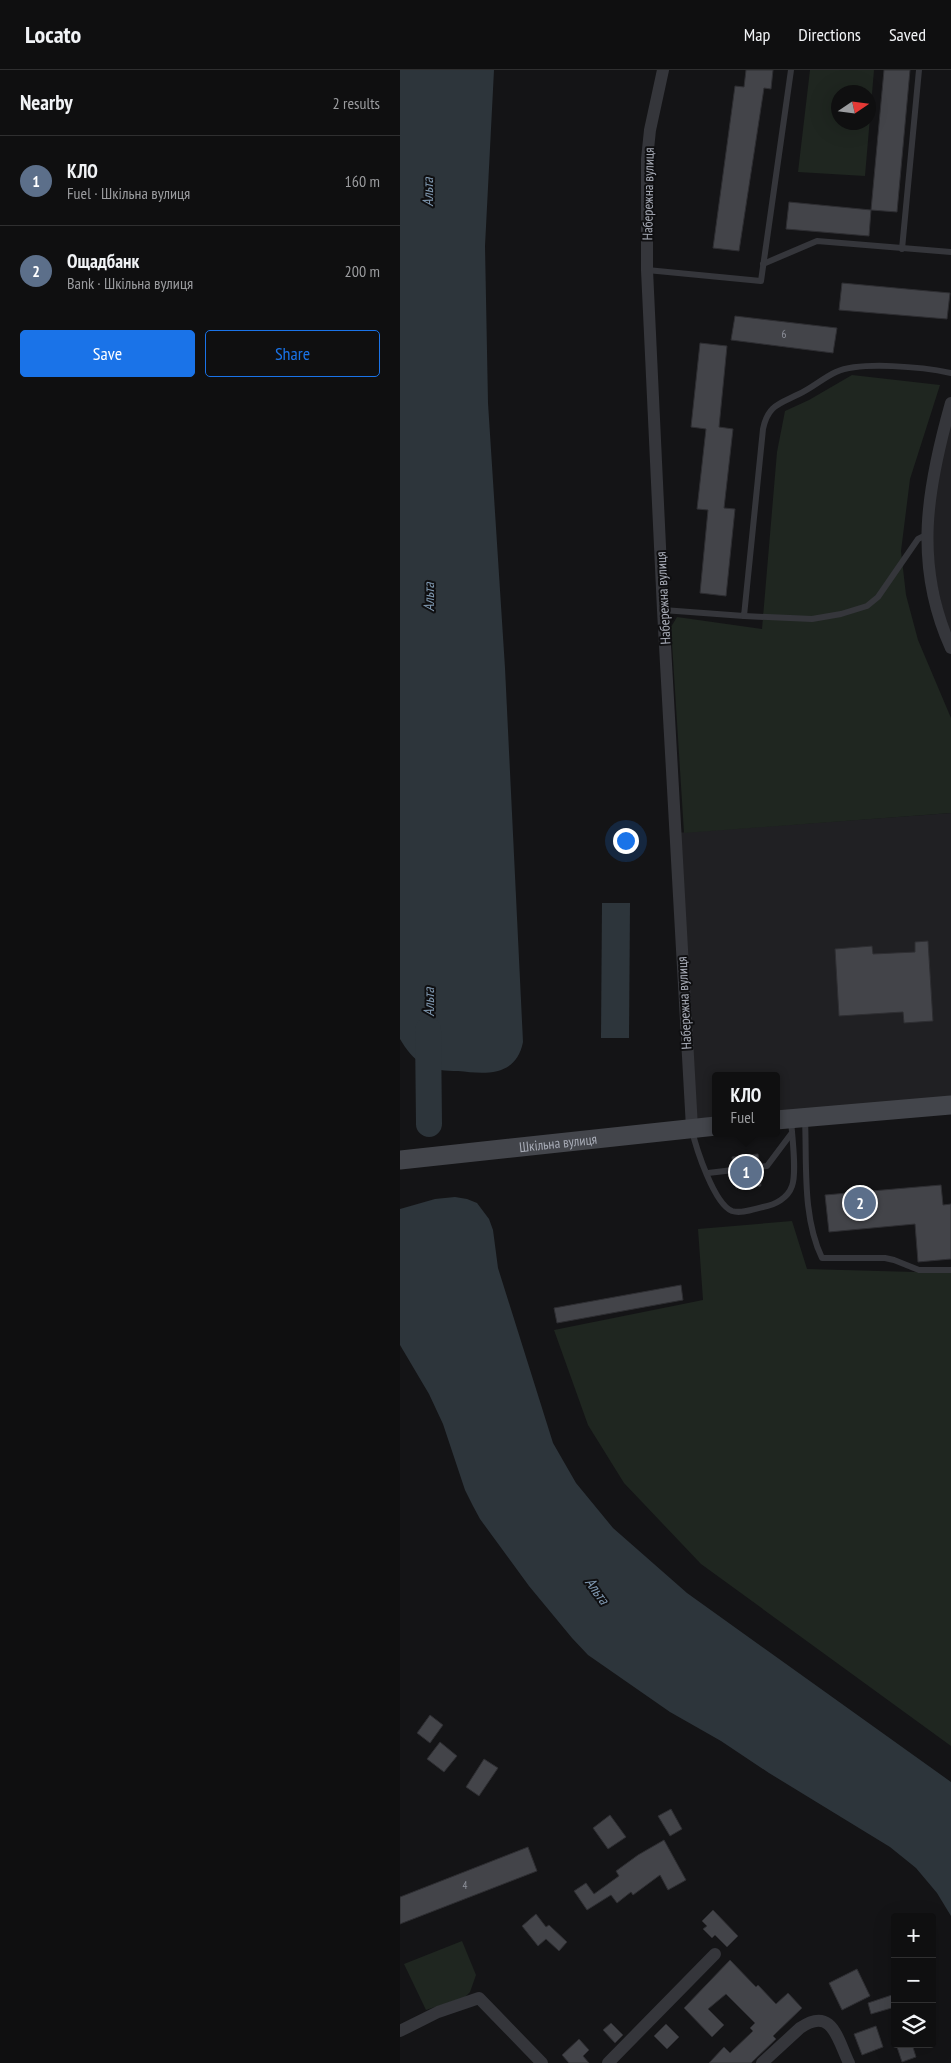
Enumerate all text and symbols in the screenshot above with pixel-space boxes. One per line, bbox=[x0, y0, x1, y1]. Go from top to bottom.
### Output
text: Locato bbox=[25, 19, 81, 50]
text: Map bbox=[744, 23, 770, 46]
text: Directions bbox=[798, 23, 861, 46]
text: Saved bbox=[889, 23, 926, 46]
north arrow bbox=[831, 85, 876, 130]
text: Nearby bbox=[20, 89, 73, 116]
text: 2 results bbox=[333, 93, 380, 113]
street label: Набережна вулиця bbox=[638, 147, 658, 241]
text: КЛО bbox=[67, 159, 98, 183]
text: 1 bbox=[32, 171, 40, 191]
text: 160 m bbox=[345, 171, 380, 191]
water label: Альта bbox=[418, 176, 437, 207]
text: Fuel · Шкільна вулиця bbox=[67, 183, 190, 203]
text: Ощадбанк bbox=[67, 249, 139, 273]
text: 2 bbox=[32, 261, 40, 281]
text: 200 m bbox=[345, 261, 380, 281]
text: Bank · Шкільна вулиця bbox=[67, 273, 193, 293]
house number: 6 bbox=[782, 327, 787, 341]
button: Save bbox=[20, 330, 195, 377]
button: Share bbox=[205, 330, 380, 377]
street label: Набережна вулиця bbox=[652, 551, 674, 645]
water label: Альта bbox=[419, 581, 438, 612]
your location bbox=[613, 828, 639, 854]
street label: Набережна вулиця bbox=[673, 956, 695, 1050]
water label: Альта bbox=[419, 986, 438, 1017]
popup bbox=[712, 1072, 780, 1137]
text: КЛО bbox=[731, 1083, 761, 1107]
text: Fuel bbox=[731, 1107, 755, 1127]
street label: Шкільна вулиця bbox=[518, 1130, 598, 1156]
pin: 1 bbox=[730, 1153, 762, 1191]
pin: 2 bbox=[844, 1184, 876, 1222]
water label: Альта bbox=[581, 1573, 614, 1609]
house number: 4 bbox=[463, 1878, 468, 1892]
map controls bbox=[891, 1913, 936, 2048]
button: + bbox=[891, 1913, 936, 1958]
button: − bbox=[891, 1958, 936, 2003]
button: layers bbox=[891, 2003, 936, 2048]

